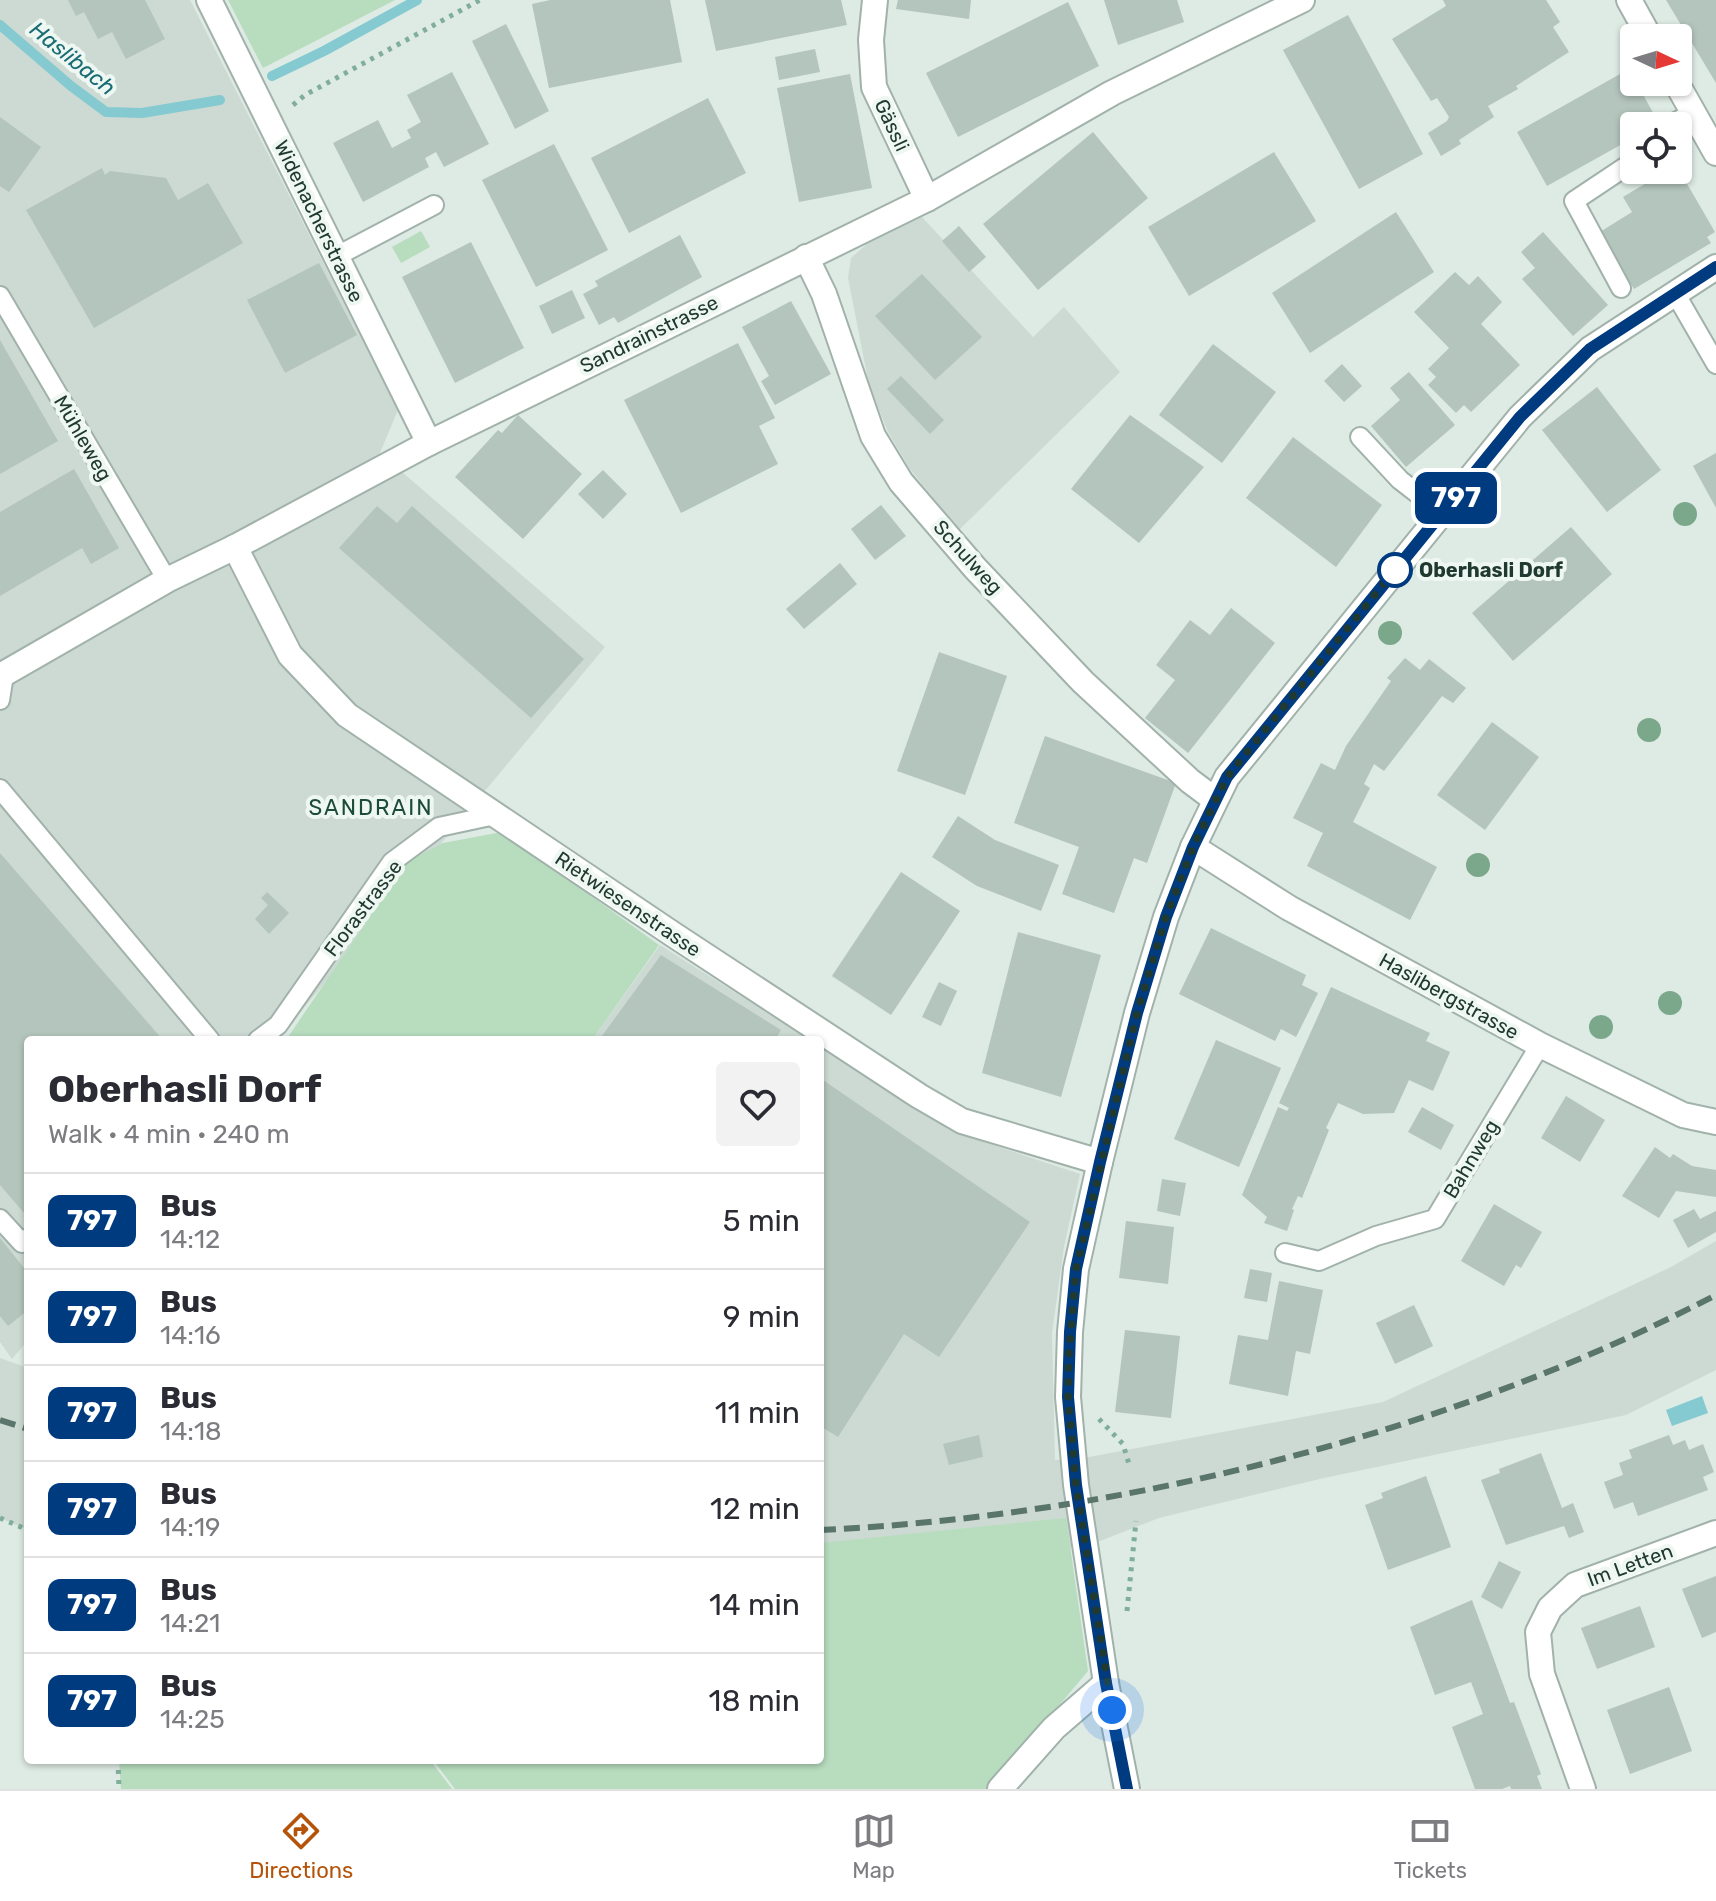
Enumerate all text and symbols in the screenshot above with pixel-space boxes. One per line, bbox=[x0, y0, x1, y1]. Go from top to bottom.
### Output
water label: Haslibach bbox=[25, 16, 121, 101]
north arrow bbox=[1620, 24, 1692, 96]
map controls bbox=[1620, 24, 1692, 184]
street label: Gässli bbox=[870, 95, 914, 155]
button: locate bbox=[1620, 112, 1692, 184]
street label: Widenacherstrasse bbox=[269, 136, 369, 306]
street label: Sandrainstrasse bbox=[576, 290, 722, 378]
street label: Mühleweg bbox=[49, 391, 117, 485]
line badge: 797 bbox=[1410, 472, 1502, 524]
text: 797 bbox=[1431, 481, 1481, 514]
street label: Schulweg bbox=[928, 515, 1008, 599]
marker: Oberhasli Dorf bbox=[1378, 553, 1412, 587]
place label: Oberhasli Dorf bbox=[1419, 558, 1563, 582]
district label: SANDRAIN bbox=[308, 794, 434, 821]
street label: Rietwiesenstrasse bbox=[551, 846, 705, 962]
street label: Florastrasse bbox=[319, 855, 407, 961]
street label: Haslibergstrasse bbox=[1375, 948, 1523, 1044]
button: heart bbox=[716, 1062, 800, 1146]
text: Oberhasli Dorf bbox=[48, 1066, 321, 1112]
street label: Bahnweg bbox=[1438, 1115, 1504, 1203]
text: Walk · 4 min · 240 m bbox=[48, 1119, 290, 1150]
text: Bus bbox=[160, 1188, 217, 1224]
text: 5 min bbox=[723, 1203, 800, 1239]
text: 797 bbox=[67, 1204, 117, 1237]
text: 14:12 bbox=[160, 1224, 220, 1255]
text: Bus bbox=[160, 1284, 217, 1320]
text: 9 min bbox=[723, 1299, 800, 1335]
text: 797 bbox=[67, 1300, 117, 1333]
text: 14:16 bbox=[160, 1320, 221, 1351]
text: Bus bbox=[160, 1380, 217, 1416]
text: 11 min bbox=[715, 1395, 800, 1431]
text: 797 bbox=[67, 1396, 117, 1429]
text: 14:18 bbox=[160, 1416, 222, 1447]
text: Bus bbox=[160, 1476, 217, 1512]
text: 12 min bbox=[710, 1491, 800, 1527]
text: 797 bbox=[67, 1492, 117, 1525]
text: 14:19 bbox=[160, 1512, 220, 1543]
street label: Im Letten bbox=[1584, 1538, 1676, 1592]
text: Bus bbox=[160, 1572, 217, 1608]
text: 14 min bbox=[709, 1587, 800, 1623]
text: 797 bbox=[67, 1588, 117, 1621]
text: 14:21 bbox=[160, 1608, 220, 1639]
text: Bus bbox=[160, 1668, 217, 1704]
text: 18 min bbox=[709, 1683, 800, 1719]
text: 797 bbox=[67, 1684, 117, 1717]
your location bbox=[1092, 1690, 1132, 1730]
text: 14:25 bbox=[160, 1704, 225, 1735]
tab: Directions bbox=[249, 1809, 353, 1884]
tab: Map bbox=[852, 1809, 896, 1884]
tab: Tickets bbox=[1394, 1809, 1467, 1884]

